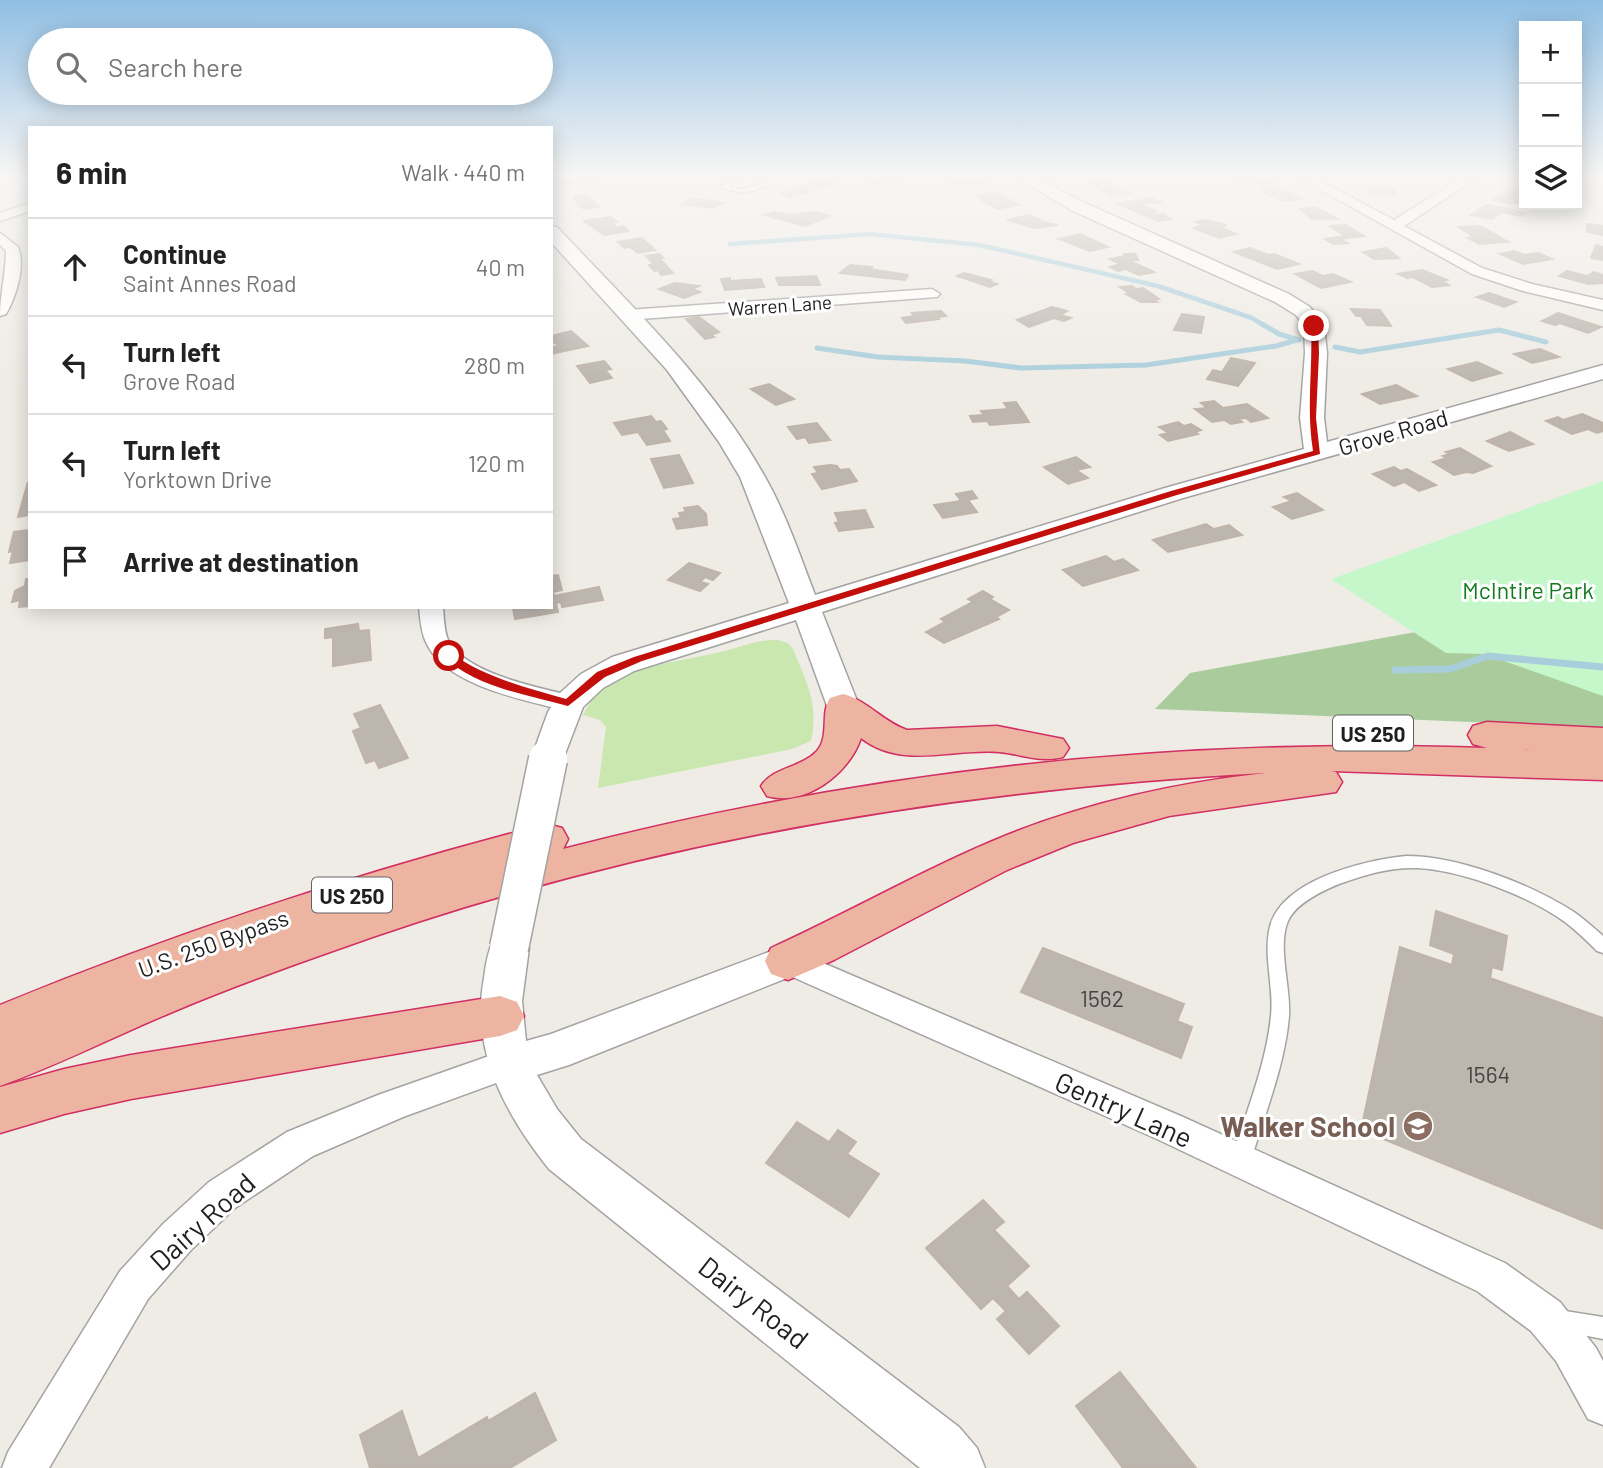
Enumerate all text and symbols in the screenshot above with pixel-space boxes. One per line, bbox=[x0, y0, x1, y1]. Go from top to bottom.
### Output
map controls bbox=[1519, 21, 1582, 210]
button: + bbox=[1519, 21, 1582, 84]
search box bbox=[28, 28, 553, 105]
icon: search bbox=[52, 48, 90, 86]
text: Search here bbox=[108, 51, 243, 82]
button: − bbox=[1519, 84, 1582, 147]
button: layers bbox=[1519, 147, 1582, 210]
text: 6 min bbox=[56, 154, 127, 190]
text: Walk · 440 m bbox=[401, 158, 525, 186]
text: Continue bbox=[123, 238, 227, 269]
icon: ahead bbox=[56, 248, 94, 286]
text: 40 m bbox=[476, 253, 525, 281]
text: Saint Annes Road bbox=[123, 269, 297, 297]
street label: Warren Lane bbox=[727, 290, 833, 320]
route end bbox=[1298, 310, 1329, 341]
text: Turn left bbox=[123, 336, 221, 367]
icon: left bbox=[56, 346, 94, 384]
text: 280 m bbox=[464, 351, 525, 379]
text: Grove Road bbox=[123, 367, 236, 395]
street label: Grove Road bbox=[1335, 403, 1451, 461]
text: Turn left bbox=[123, 434, 221, 465]
icon: left bbox=[56, 444, 94, 482]
text: 120 m bbox=[468, 449, 525, 477]
text: Yorktown Drive bbox=[123, 465, 272, 493]
icon: arrive bbox=[56, 542, 94, 580]
text: Arrive at destination bbox=[123, 546, 359, 577]
park label: McIntire Park bbox=[1462, 576, 1594, 604]
route start bbox=[433, 640, 464, 671]
road number: US 250 bbox=[1333, 716, 1413, 750]
road number: US 250 bbox=[312, 878, 392, 912]
street label: U.S. 250 Bypass bbox=[134, 903, 292, 983]
house number: 1562 bbox=[1080, 984, 1124, 1012]
house number: 1564 bbox=[1466, 1060, 1510, 1088]
street label: Gentry Lane bbox=[1050, 1064, 1198, 1154]
place label: Walker School bbox=[1220, 1109, 1395, 1143]
school or university icon: Walker School bbox=[1401, 1109, 1435, 1143]
street label: Dairy Road bbox=[142, 1165, 262, 1277]
street label: Dairy Road bbox=[692, 1249, 816, 1355]

